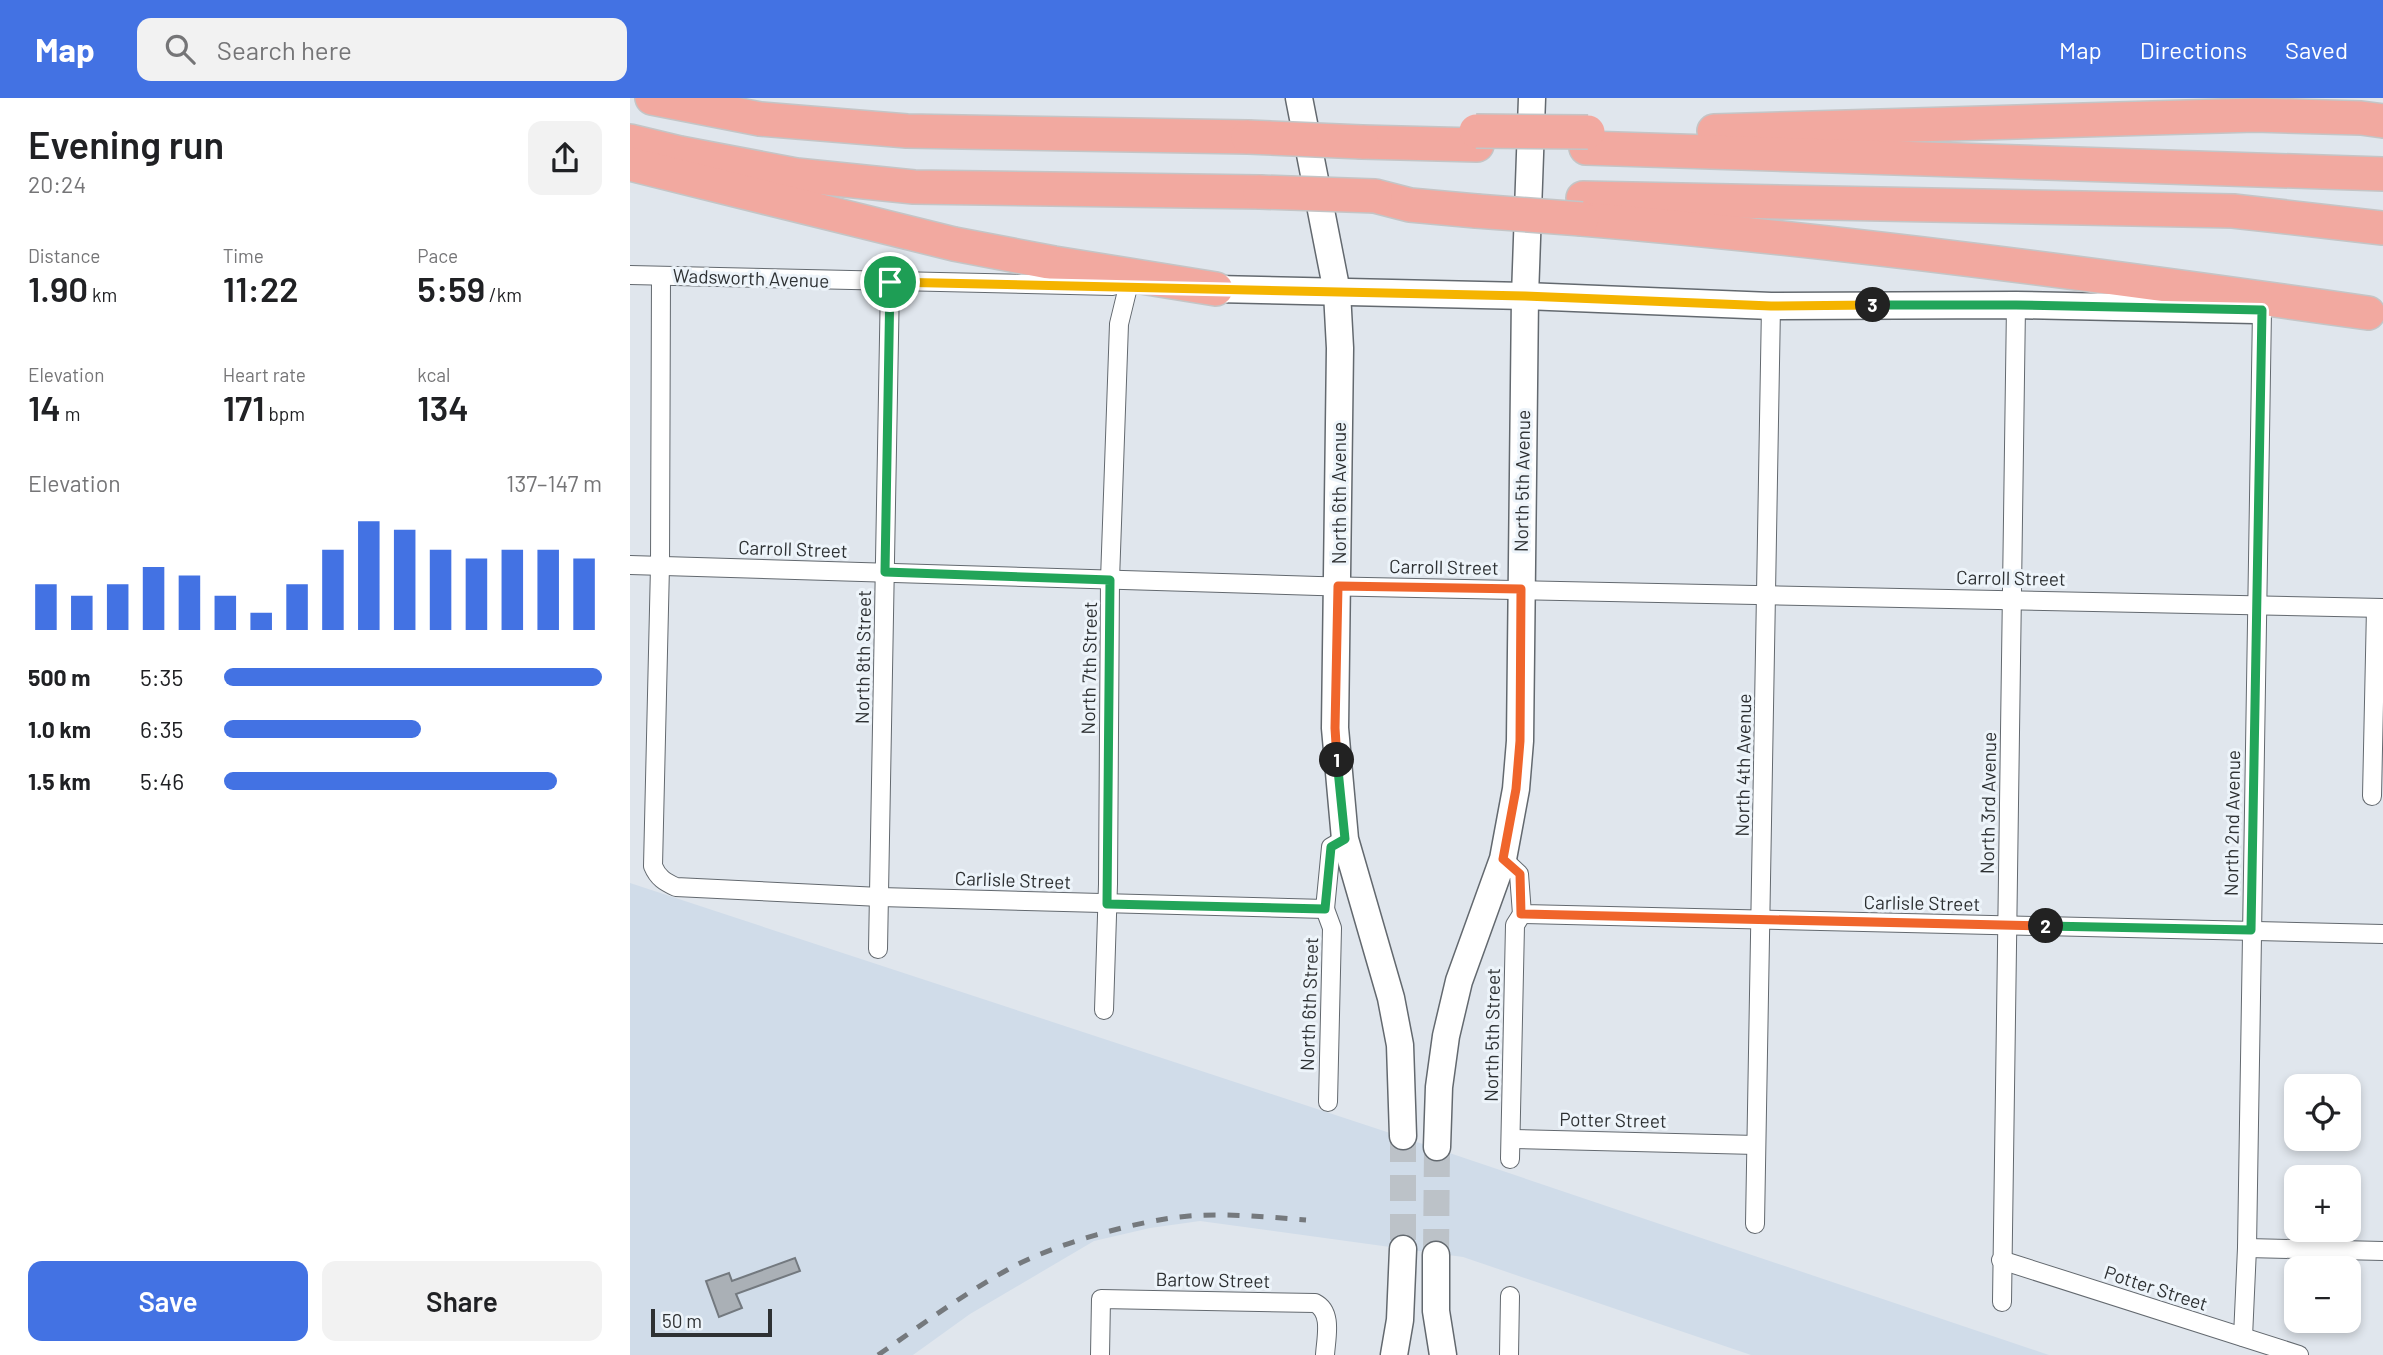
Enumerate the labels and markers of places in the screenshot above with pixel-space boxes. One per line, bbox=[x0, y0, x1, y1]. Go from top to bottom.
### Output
pin bbox=[860, 252, 920, 312]
pin: 3 bbox=[1856, 288, 1890, 322]
pin: 1 bbox=[1320, 742, 1354, 778]
pin: 2 bbox=[2028, 908, 2064, 944]

